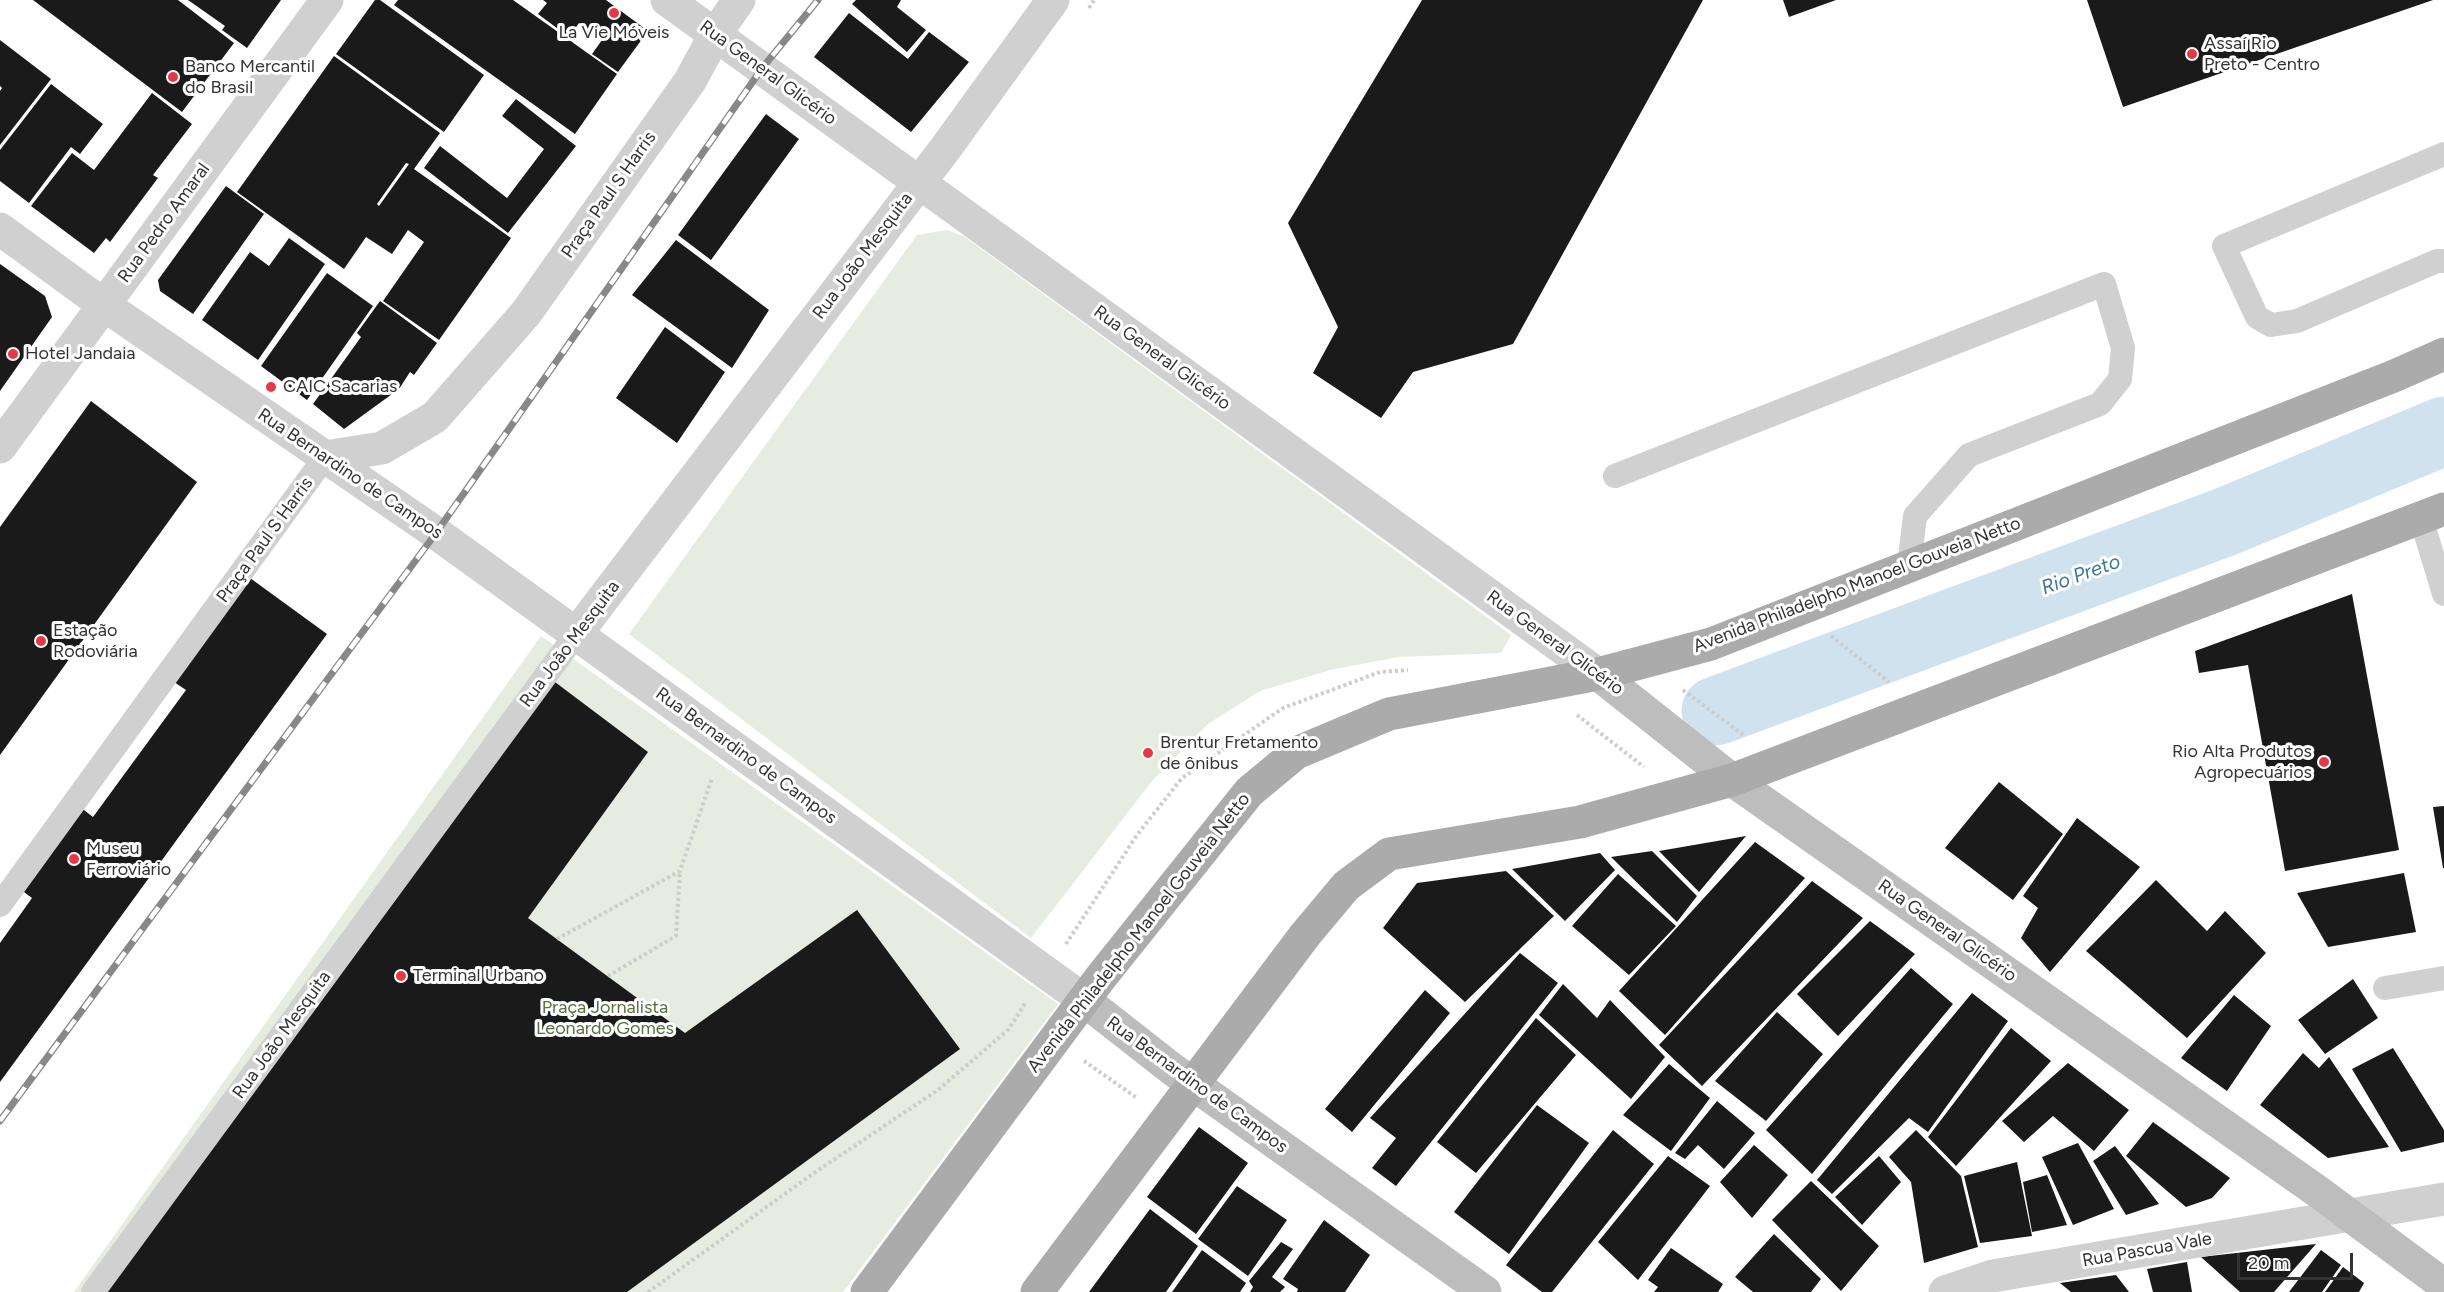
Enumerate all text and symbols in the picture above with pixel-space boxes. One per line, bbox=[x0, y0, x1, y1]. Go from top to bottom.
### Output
marker: La Vie Móveis bbox=[607, 6, 621, 20]
street label: Rua General Glicério bbox=[695, 16, 841, 130]
place label: La Vie Móveis bbox=[559, 22, 669, 44]
place label: Assaí Rio Preto - Centro bbox=[2204, 33, 2320, 76]
marker: Assaí Rio Preto - Centro bbox=[2185, 47, 2199, 61]
place label: Banco Mercantil do Brasil bbox=[185, 56, 315, 98]
marker: Banco Mercantil do Brasil bbox=[166, 70, 180, 84]
street label: Praça Paul S Harris bbox=[557, 127, 661, 263]
street label: Rua Pedro Amaral bbox=[113, 159, 215, 287]
street label: Rua João Mesquita bbox=[808, 189, 918, 323]
street label: Rua General Glicério bbox=[1089, 301, 1235, 415]
place label: Hotel Jandaia bbox=[25, 343, 136, 365]
marker: Hotel Jandaia bbox=[6, 347, 20, 361]
place label: CAIC Sacarias bbox=[283, 376, 397, 398]
marker: CAIC Sacarias bbox=[264, 380, 278, 394]
street label: Rua Bernardino de Campos bbox=[253, 404, 447, 544]
street label: Praça Paul S Harris bbox=[212, 473, 318, 607]
street label: Avenida Philadelpho Manoel Gouveia Netto bbox=[1690, 512, 2024, 658]
water label: Rio Preto bbox=[2038, 550, 2124, 600]
street label: Rua João Mesquita bbox=[515, 577, 625, 711]
street label: Rua General Glicério bbox=[1482, 586, 1628, 700]
place label: Estação Rodoviária bbox=[53, 620, 138, 662]
marker: Estação Rodoviária bbox=[34, 634, 48, 648]
street label: Rua Bernardino de Campos bbox=[651, 683, 841, 829]
place label: Brentur Fretamento de ônibus bbox=[1160, 732, 1318, 774]
place label: Rio Alta Produtos Agropecuários bbox=[2172, 741, 2312, 783]
marker: Brentur Fretamento de ônibus bbox=[1141, 746, 1155, 760]
marker: Rio Alta Produtos Agropecuários bbox=[2317, 755, 2331, 769]
street label: Avenida Philadelpho Manoel Gouveia Netto bbox=[1023, 789, 1255, 1077]
place label: Museu Ferroviário bbox=[86, 838, 171, 880]
marker: Museu Ferroviário bbox=[67, 852, 81, 866]
street label: Rua General Glicério bbox=[1874, 875, 2020, 987]
place label: Terminal Urbano bbox=[413, 965, 544, 987]
street label: Rua João Mesquita bbox=[228, 967, 336, 1103]
marker: Terminal Urbano bbox=[394, 969, 408, 983]
park label: Praça Jornalista Leonardo Gomes bbox=[536, 997, 674, 1040]
street label: Rua Bernardino de Campos bbox=[1102, 1012, 1292, 1158]
street label: Rua Pascua Vale bbox=[2081, 1228, 2213, 1272]
scale bar bbox=[2240, 1241, 2356, 1279]
text: 20 m bbox=[2248, 1252, 2289, 1274]

